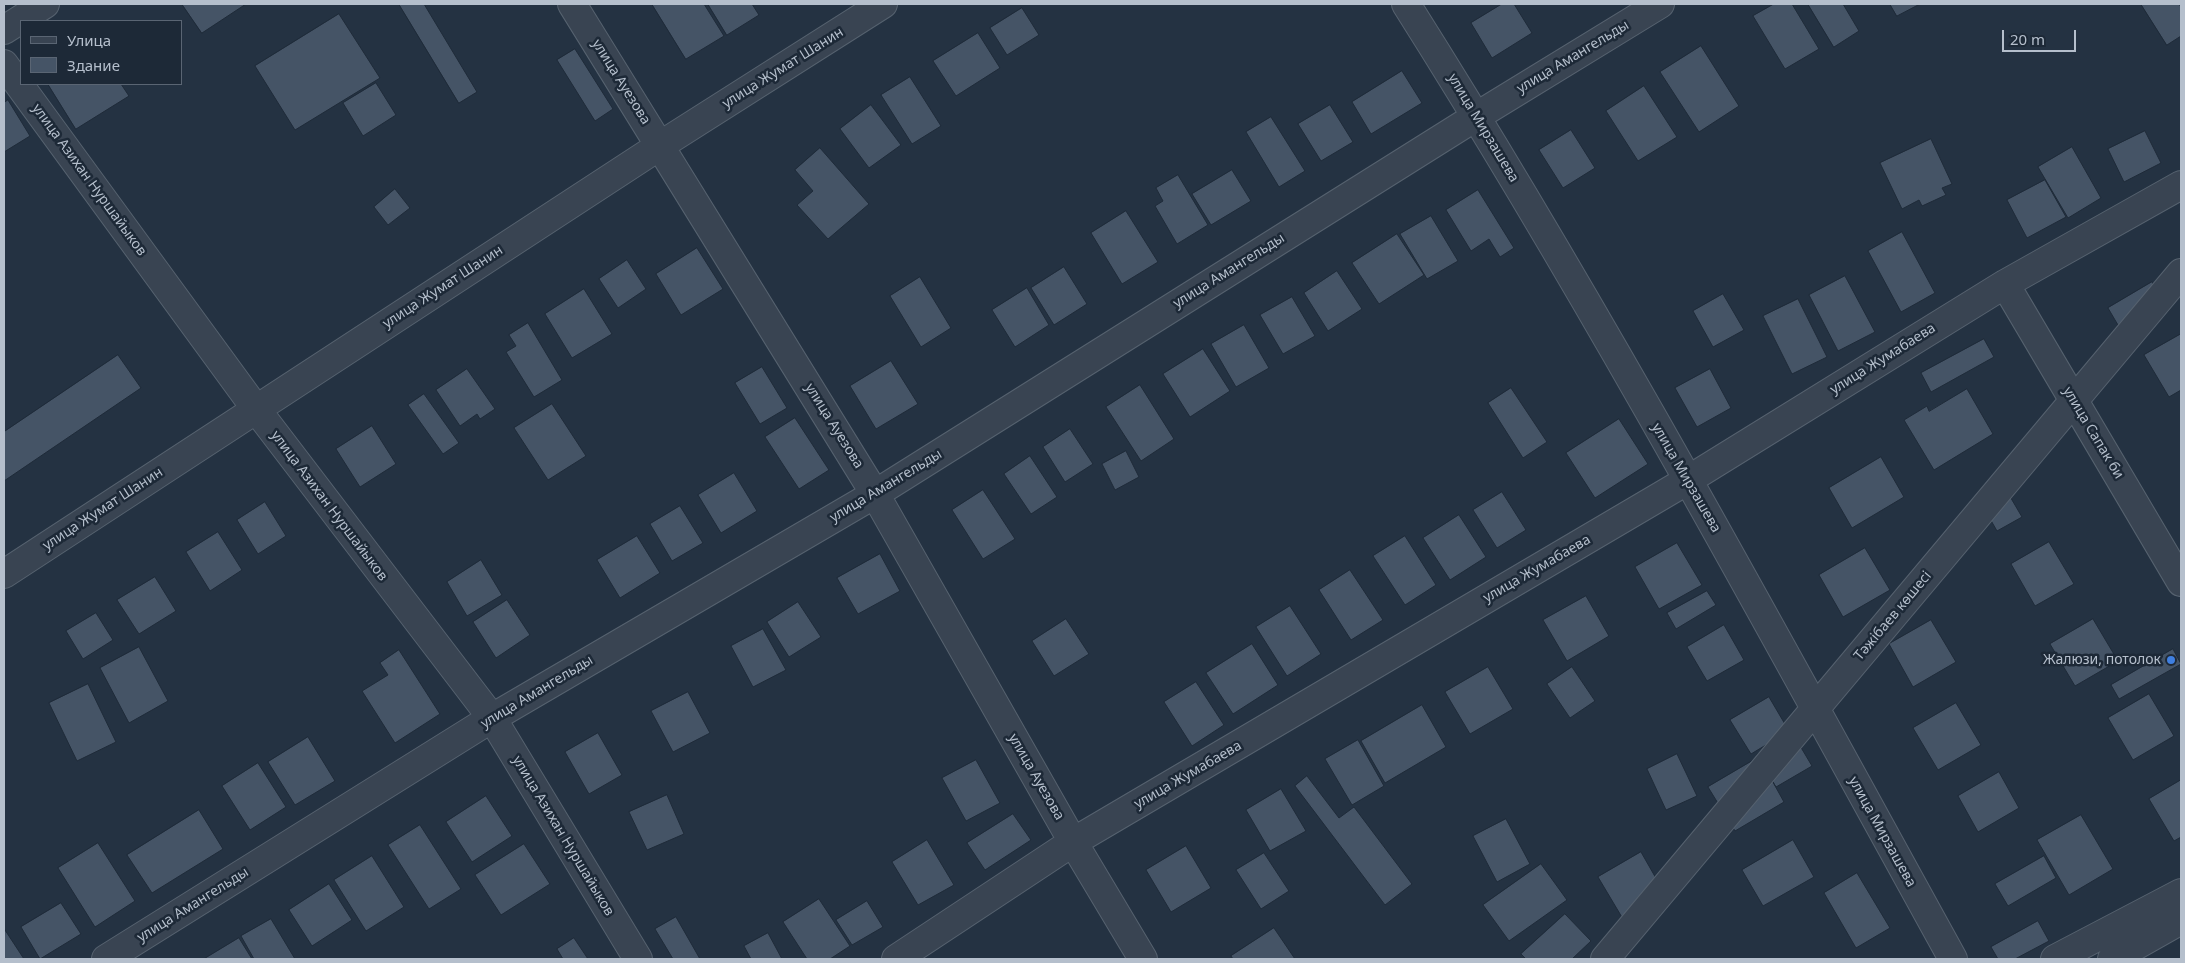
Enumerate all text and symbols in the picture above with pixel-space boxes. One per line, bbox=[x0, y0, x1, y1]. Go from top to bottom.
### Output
street label: улица Амангельды bbox=[1514, 17, 1632, 97]
legend bbox=[20, 20, 182, 85]
scale bar bbox=[2005, 20, 2079, 52]
street label: улица Жумат Шанин bbox=[719, 24, 847, 112]
text: 20 m bbox=[2010, 29, 2045, 49]
text: Улица bbox=[67, 30, 111, 50]
street label: улица Ауезова bbox=[588, 36, 654, 128]
text: Здание bbox=[67, 55, 120, 75]
street label: улица Мирзашева bbox=[1444, 71, 1522, 185]
street label: улица Азихан Нуршайыков bbox=[28, 101, 150, 259]
street label: улица Амангельды bbox=[1170, 230, 1288, 312]
street label: улица Жумат Шанин bbox=[380, 242, 506, 332]
street label: улица Жумабаева bbox=[1827, 320, 1939, 398]
street label: улица Ауезова bbox=[801, 380, 867, 472]
street label: улица Сапак би bbox=[2059, 384, 2127, 482]
street label: улица Мирзашева bbox=[1648, 420, 1724, 536]
street label: улица Азихан Нуршайыков bbox=[267, 428, 391, 584]
street label: улица Амангельды bbox=[827, 446, 945, 526]
street label: улица Жумат Шанин bbox=[40, 464, 166, 554]
street label: улица Жумабаева bbox=[1480, 531, 1594, 607]
street label: Тәжібаев көшесі bbox=[1851, 568, 1935, 664]
street label: улица Амангельды bbox=[478, 652, 596, 732]
place label: Жалюзи, потолок bbox=[2043, 652, 2161, 668]
marker: Жалюзи, потолок bbox=[2165, 654, 2177, 666]
street label: улица Ауезова bbox=[1004, 731, 1068, 823]
street label: улица Жумабаева bbox=[1131, 737, 1245, 813]
street label: улица Азихан Нуршайыков bbox=[508, 753, 618, 919]
street label: улица Мирзашева bbox=[1845, 774, 1919, 890]
street label: улица Амангельды bbox=[134, 864, 252, 946]

